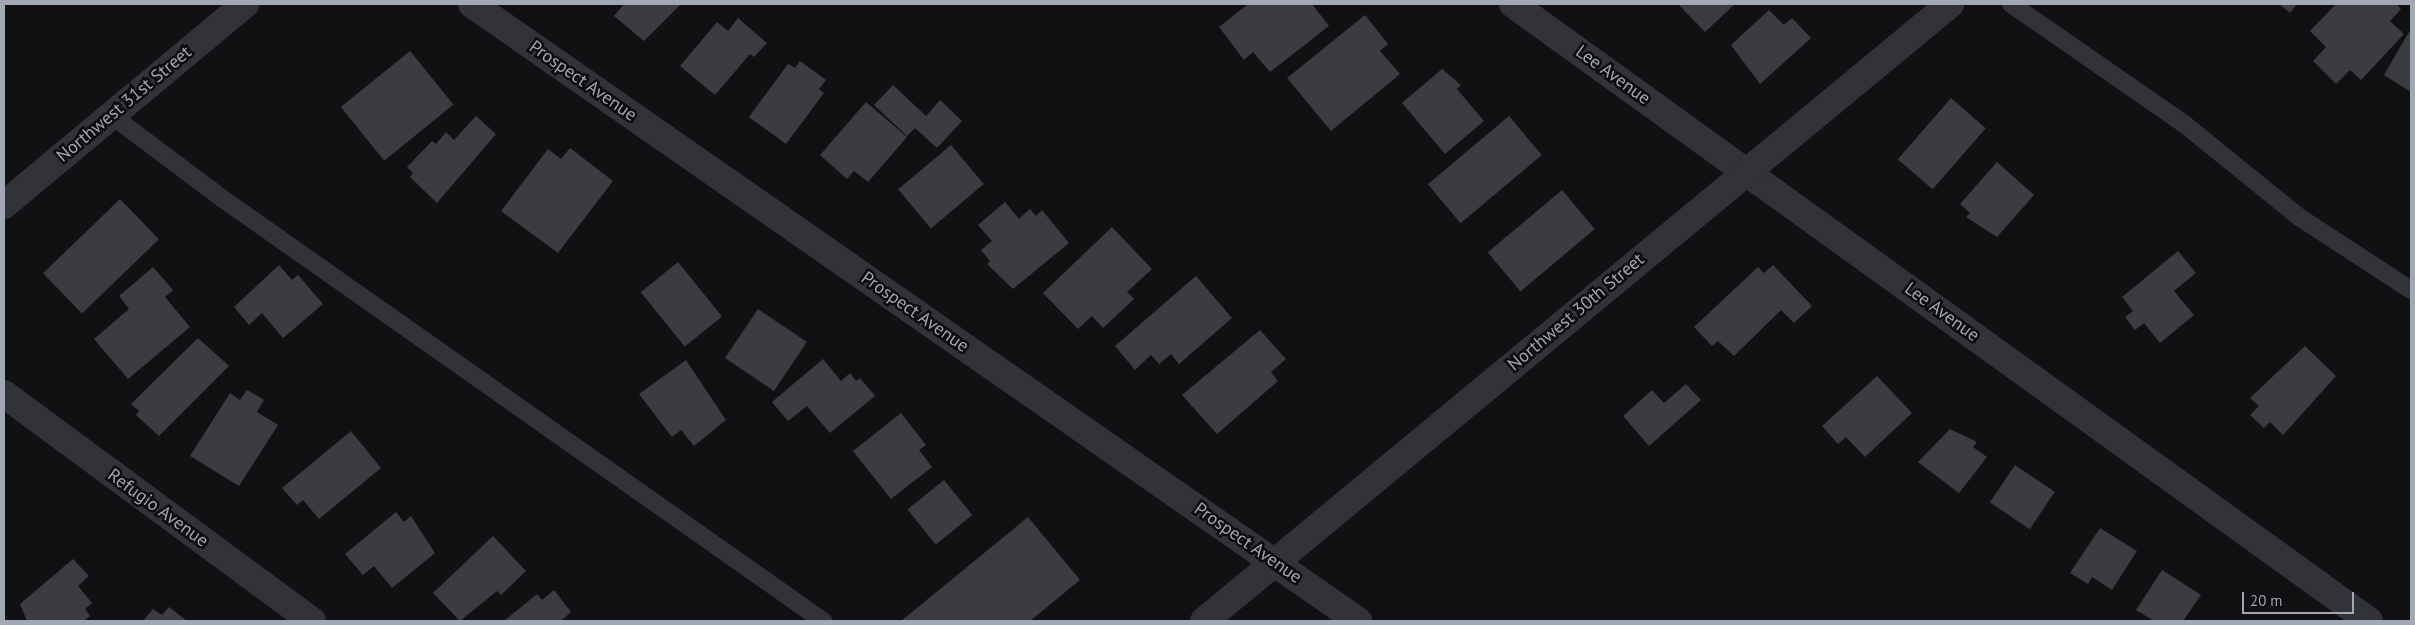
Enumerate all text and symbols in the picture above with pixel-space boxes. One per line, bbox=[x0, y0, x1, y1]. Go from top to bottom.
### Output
street label: Prospect Avenue bbox=[525, 36, 641, 126]
street label: Northwest 31st Street bbox=[52, 41, 196, 167]
street label: Lee Avenue bbox=[1571, 41, 1655, 109]
street label: Northwest 30th Street bbox=[1503, 249, 1649, 375]
street label: Prospect Avenue bbox=[857, 267, 973, 357]
street label: Lee Avenue bbox=[1900, 278, 1984, 346]
street label: Refugio Avenue bbox=[103, 464, 213, 552]
street label: Prospect Avenue bbox=[1190, 498, 1306, 588]
scale bar bbox=[2245, 582, 2358, 614]
text: 20 m bbox=[2250, 591, 2283, 610]

